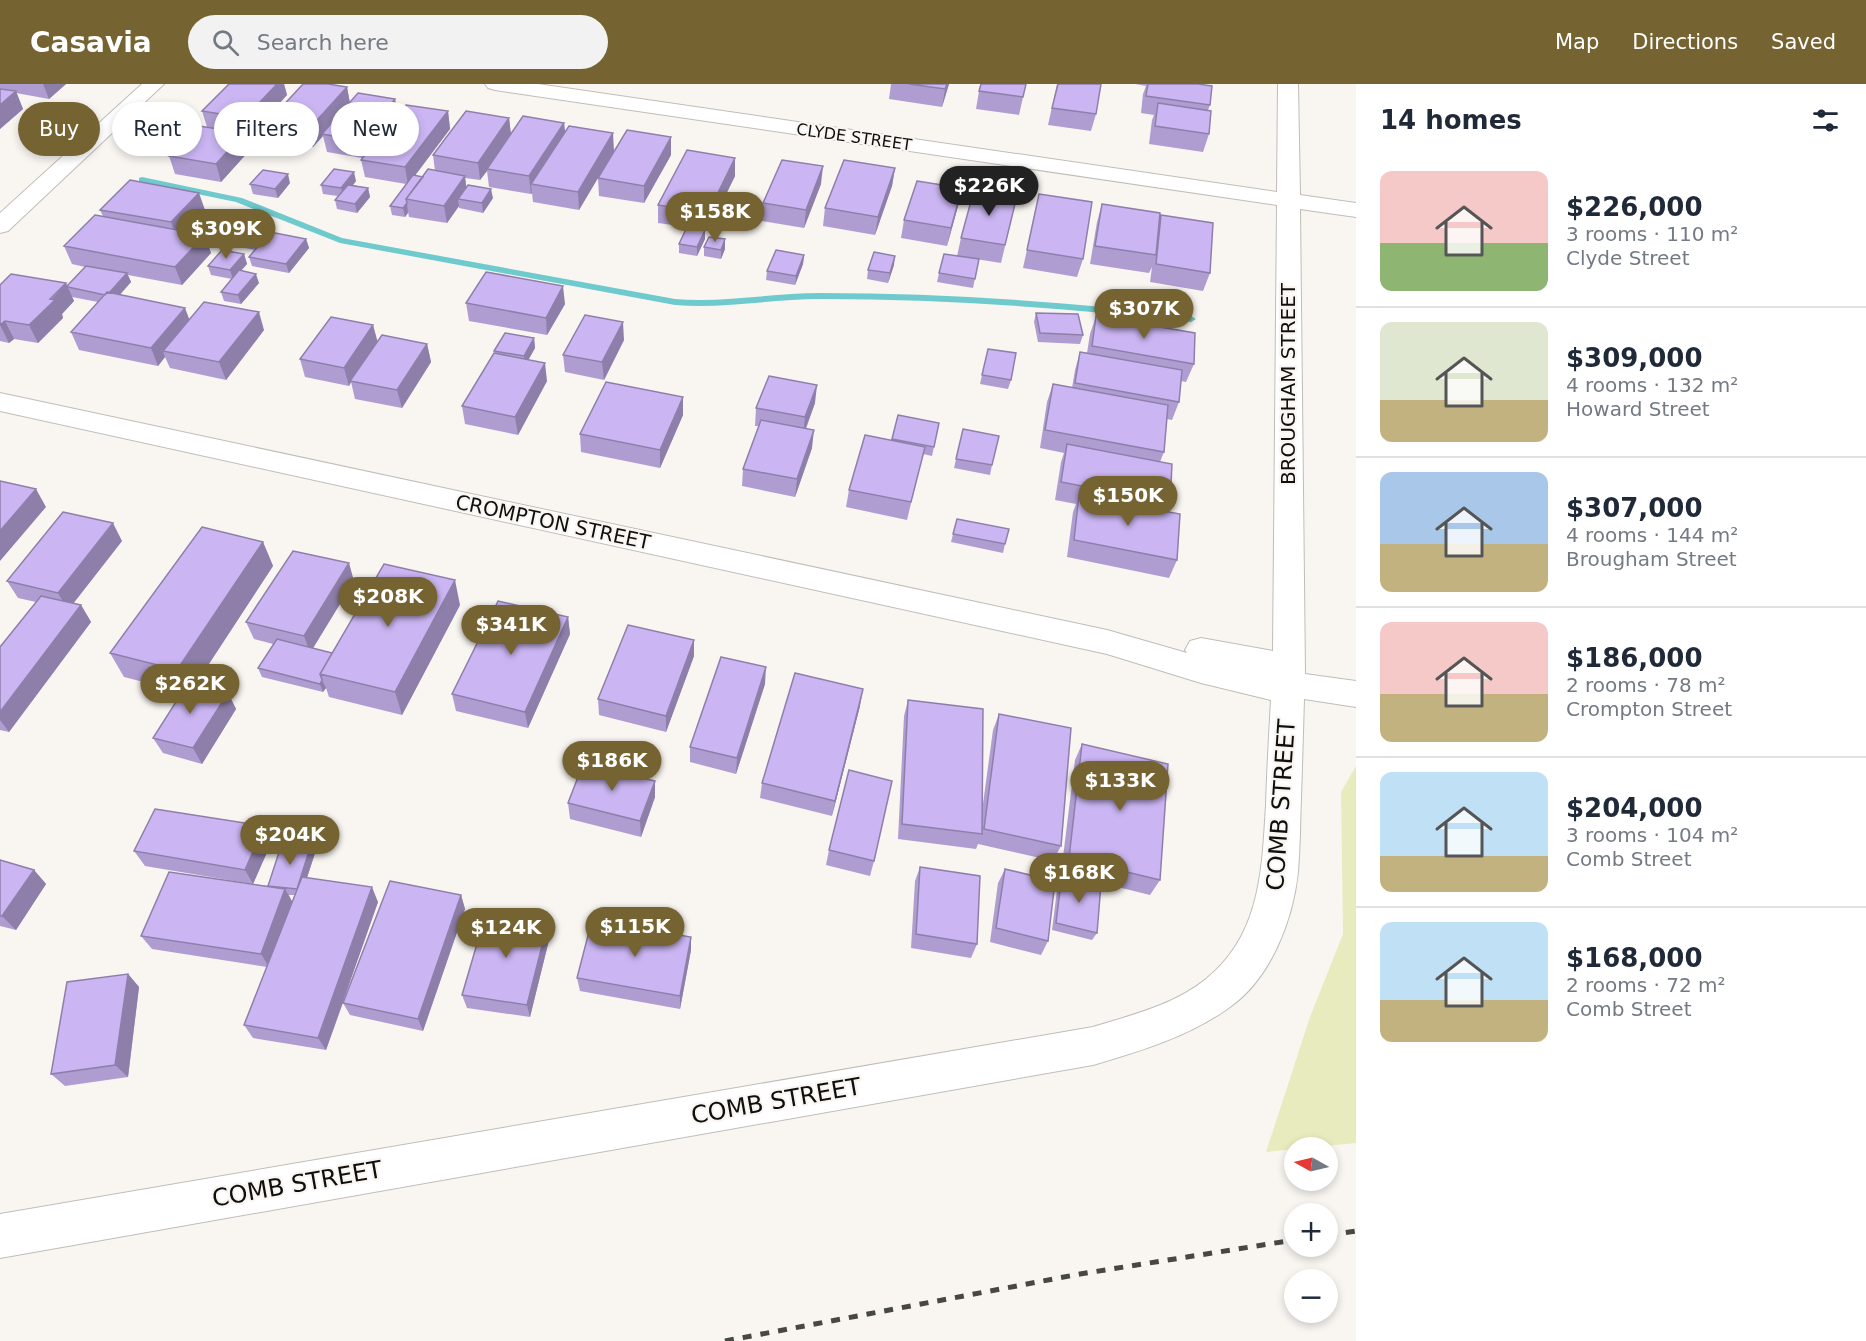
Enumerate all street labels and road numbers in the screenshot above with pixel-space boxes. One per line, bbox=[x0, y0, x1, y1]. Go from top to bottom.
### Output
street label: CLYDE STREET bbox=[795, 119, 913, 155]
street label: BROUGHAM STREET bbox=[1276, 282, 1300, 485]
street label: CROMPTON STREET bbox=[453, 490, 653, 555]
street label: COMB STREET bbox=[1261, 718, 1301, 892]
street label: COMB STREET bbox=[689, 1072, 863, 1130]
street label: COMB STREET bbox=[210, 1155, 384, 1213]

